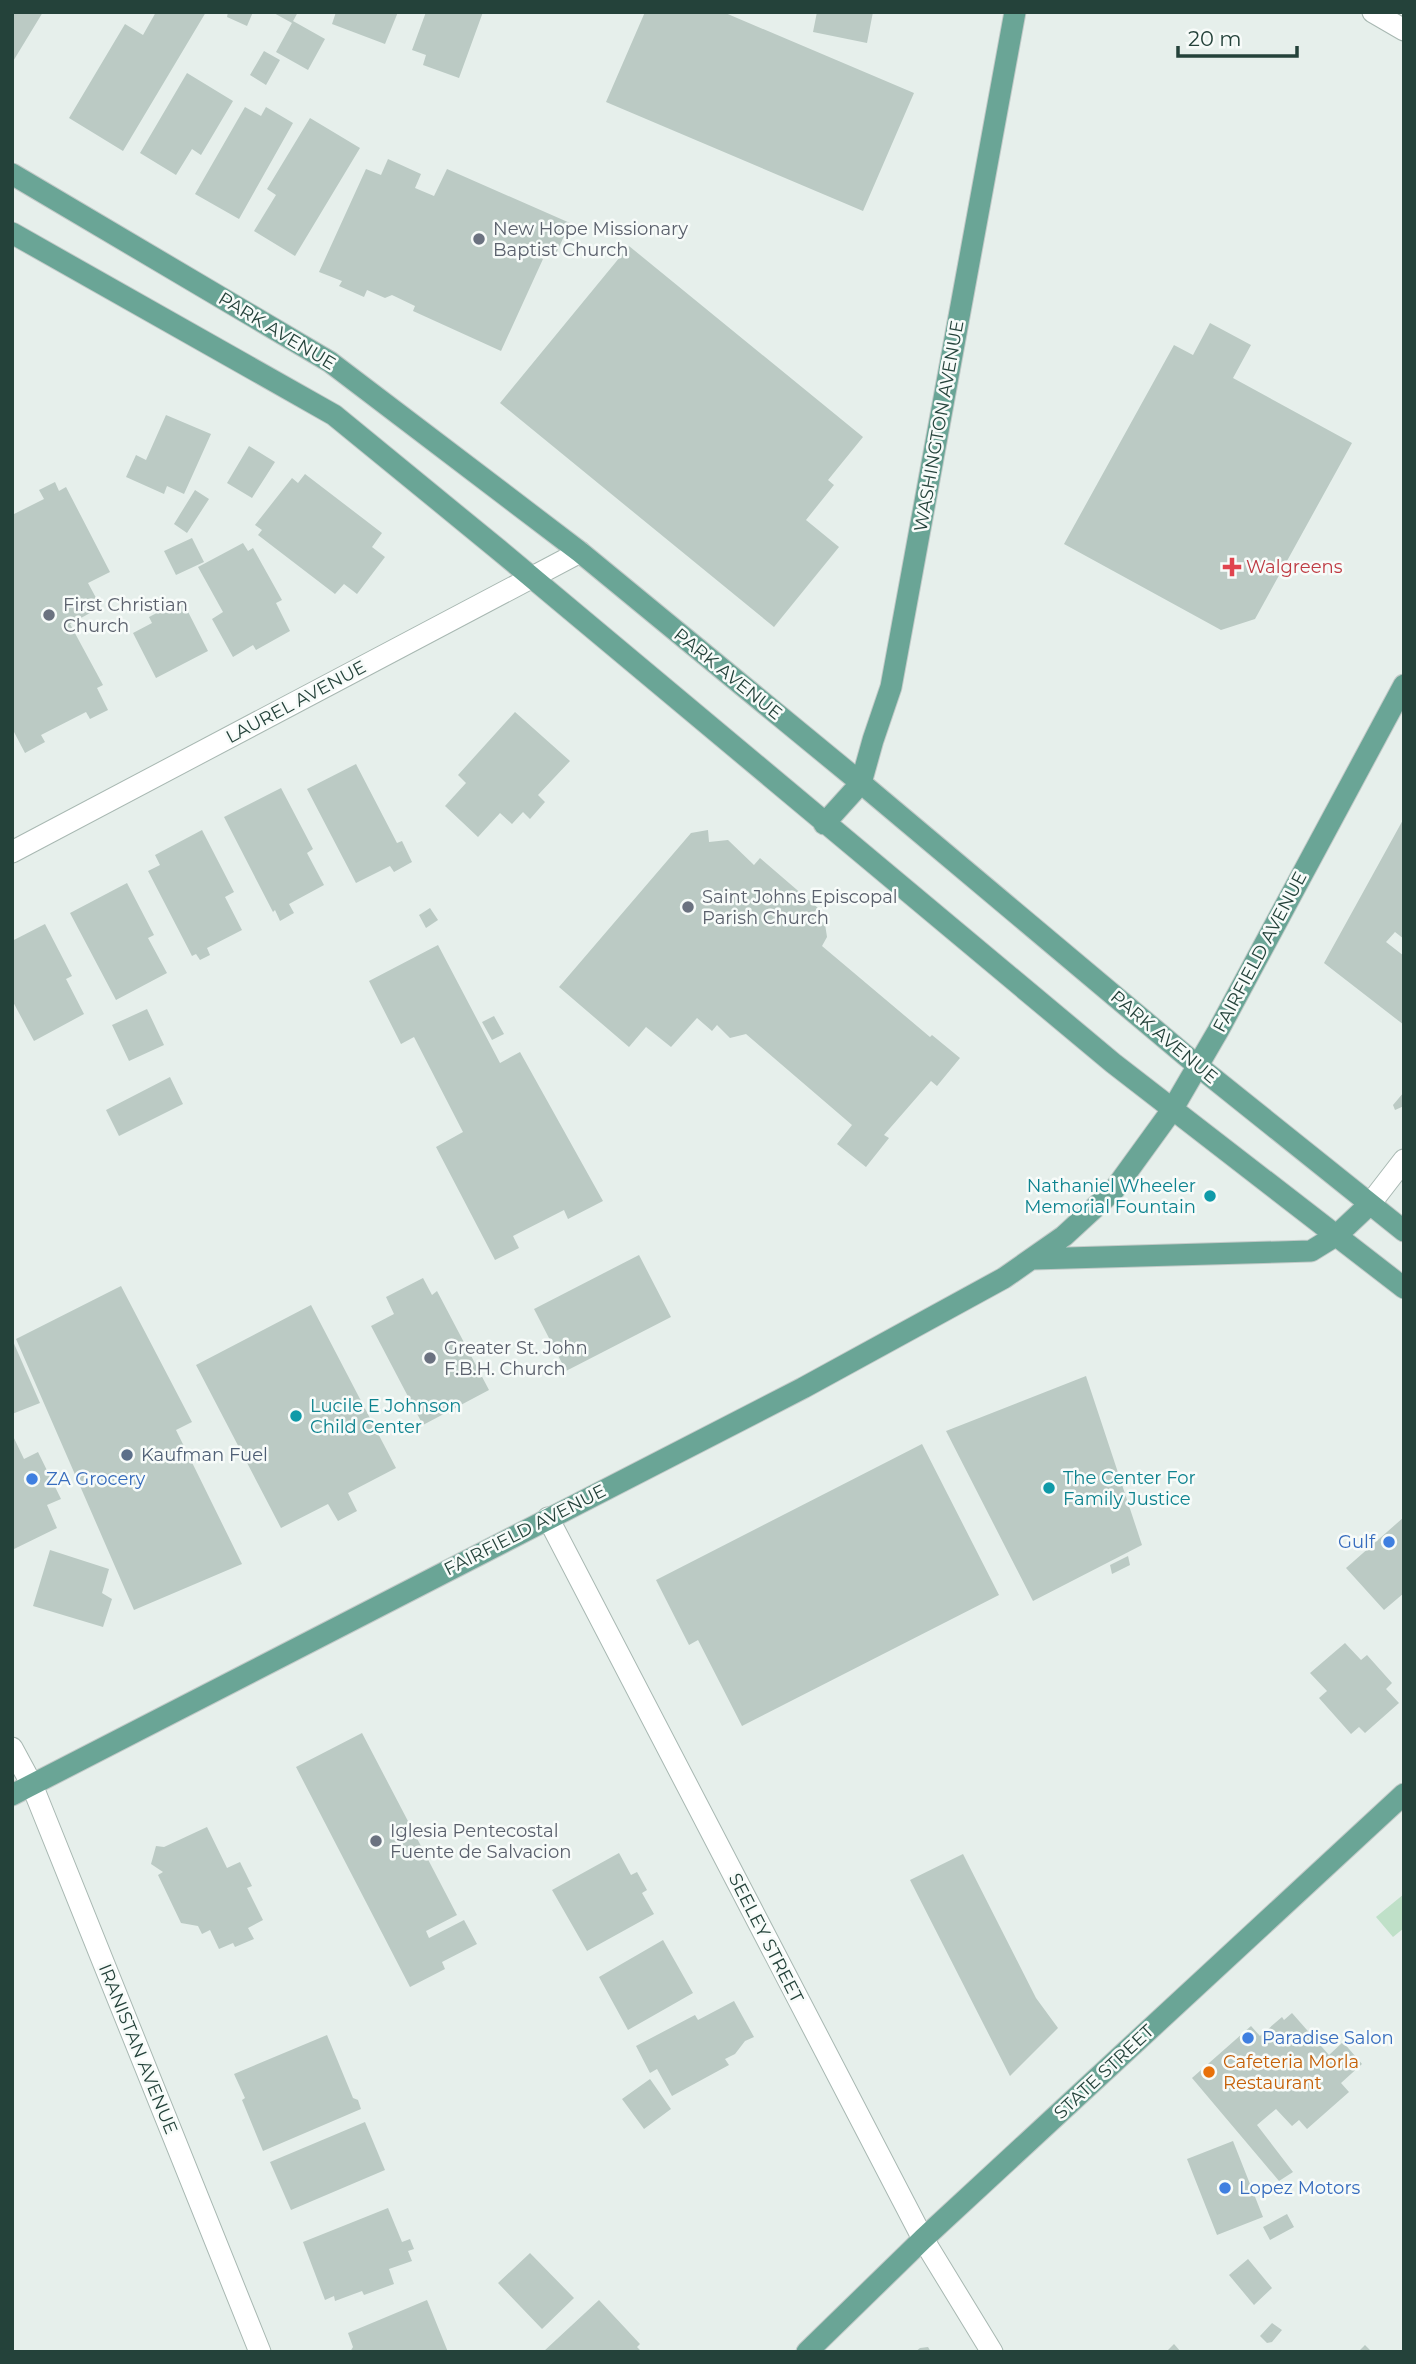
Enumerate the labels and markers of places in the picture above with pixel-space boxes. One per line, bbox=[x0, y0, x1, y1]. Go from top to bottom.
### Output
place label: New Hope Missionary Baptist Church bbox=[493, 218, 688, 261]
marker: New Hope Missionary Baptist Church bbox=[471, 231, 487, 247]
place label: Walgreens bbox=[1246, 556, 1343, 578]
marker: Walgreens bbox=[1224, 559, 1240, 575]
place label: First Christian Church bbox=[63, 594, 188, 637]
marker: First Christian Church bbox=[41, 607, 57, 623]
place label: Saint Johns Episcopal Parish Church bbox=[702, 886, 898, 929]
marker: Saint Johns Episcopal Parish Church bbox=[680, 899, 696, 915]
place label: Nathaniel Wheeler Memorial Fountain bbox=[1024, 1175, 1196, 1218]
marker: Nathaniel Wheeler Memorial Fountain bbox=[1202, 1188, 1218, 1204]
place label: Greater St. John F.B.H. Church bbox=[444, 1337, 588, 1380]
marker: Greater St. John F.B.H. Church bbox=[422, 1350, 438, 1366]
place label: Lucile E Johnson Child Center bbox=[310, 1395, 461, 1438]
marker: Lucile E Johnson Child Center bbox=[288, 1408, 304, 1424]
place label: Kaufman Fuel bbox=[141, 1444, 268, 1466]
marker: Kaufman Fuel bbox=[119, 1447, 135, 1463]
place label: The Center For Family Justice bbox=[1063, 1467, 1196, 1510]
place label: ZA Grocery bbox=[46, 1468, 145, 1490]
marker: ZA Grocery bbox=[24, 1471, 40, 1487]
marker: The Center For Family Justice bbox=[1041, 1480, 1057, 1496]
place label: Gulf bbox=[1338, 1531, 1376, 1553]
marker: Gulf bbox=[1381, 1534, 1397, 1550]
place label: Iglesia Pentecostal Fuente de Salvacion bbox=[390, 1820, 571, 1863]
marker: Iglesia Pentecostal Fuente de Salvacion bbox=[368, 1833, 384, 1849]
place label: Paradise Salon bbox=[1262, 2027, 1394, 2049]
marker: Paradise Salon bbox=[1240, 2030, 1256, 2046]
place label: Cafeteria Morla Restaurant bbox=[1223, 2051, 1359, 2094]
marker: Cafeteria Morla Restaurant bbox=[1201, 2064, 1217, 2080]
place label: Lopez Motors bbox=[1239, 2177, 1361, 2199]
marker: Lopez Motors bbox=[1217, 2180, 1233, 2196]

